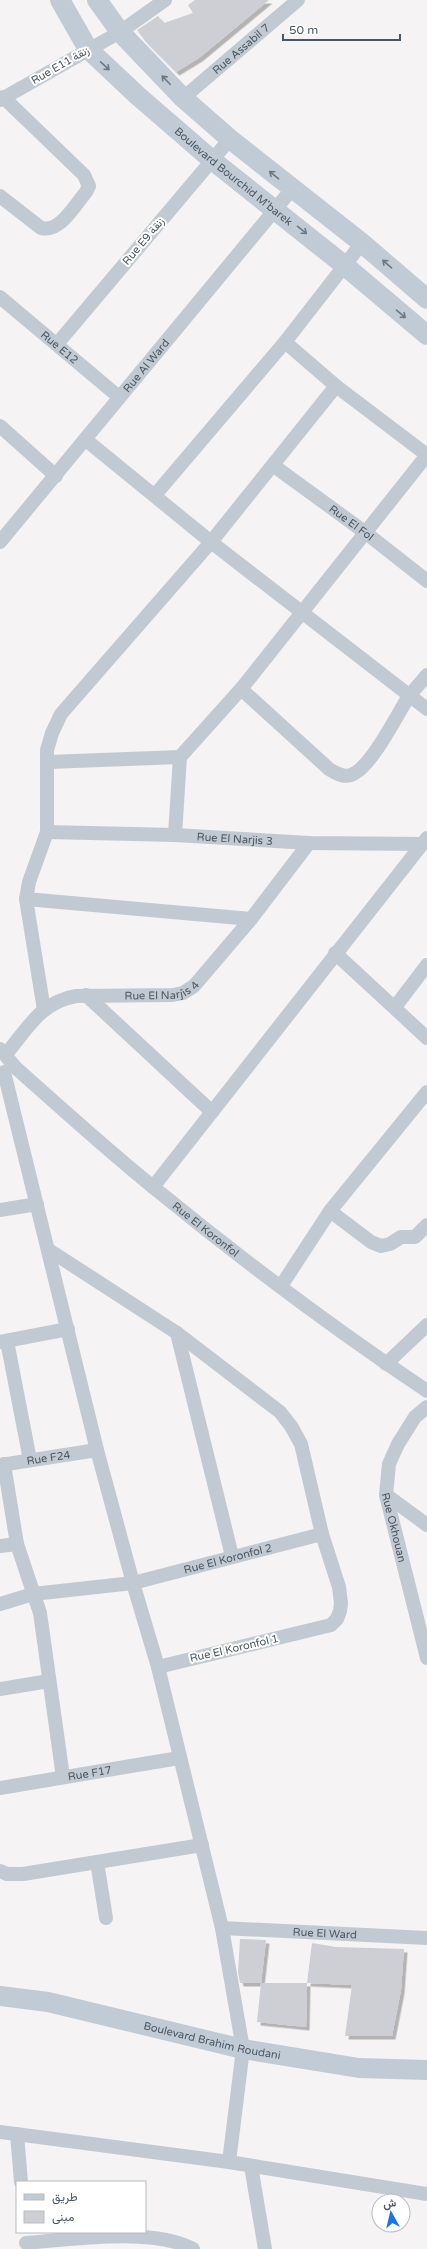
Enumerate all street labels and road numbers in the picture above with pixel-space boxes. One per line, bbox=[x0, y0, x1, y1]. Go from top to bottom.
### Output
street label: Rue Assabil 7 bbox=[210, 21, 272, 77]
street label: Rue E11 زنقة bbox=[29, 44, 92, 87]
street label: Boulevard Bourchid M'barek bbox=[172, 125, 295, 229]
street label: Rue E9 زنقة bbox=[120, 215, 167, 268]
street label: Rue E12 bbox=[38, 328, 81, 367]
street label: Rue Al Ward bbox=[121, 337, 172, 395]
street label: Rue El Fol bbox=[326, 502, 376, 544]
street label: Rue El Narjis 3 bbox=[196, 830, 273, 848]
street label: Rue El Narjis 4 bbox=[124, 979, 202, 1002]
street label: Rue El Koronfol bbox=[170, 1199, 241, 1260]
street label: Rue F24 bbox=[26, 1448, 71, 1468]
street label: Rue Okhouan bbox=[379, 1491, 409, 1564]
street label: Rue El Koronfol 2 bbox=[182, 1541, 274, 1577]
street label: Rue El Koronfol 1 bbox=[188, 1632, 280, 1665]
street label: Rue F17 bbox=[67, 1763, 113, 1784]
street label: Rue El Ward bbox=[292, 1925, 357, 1942]
street label: Boulevard Brahim Roudani bbox=[142, 2019, 282, 2062]

